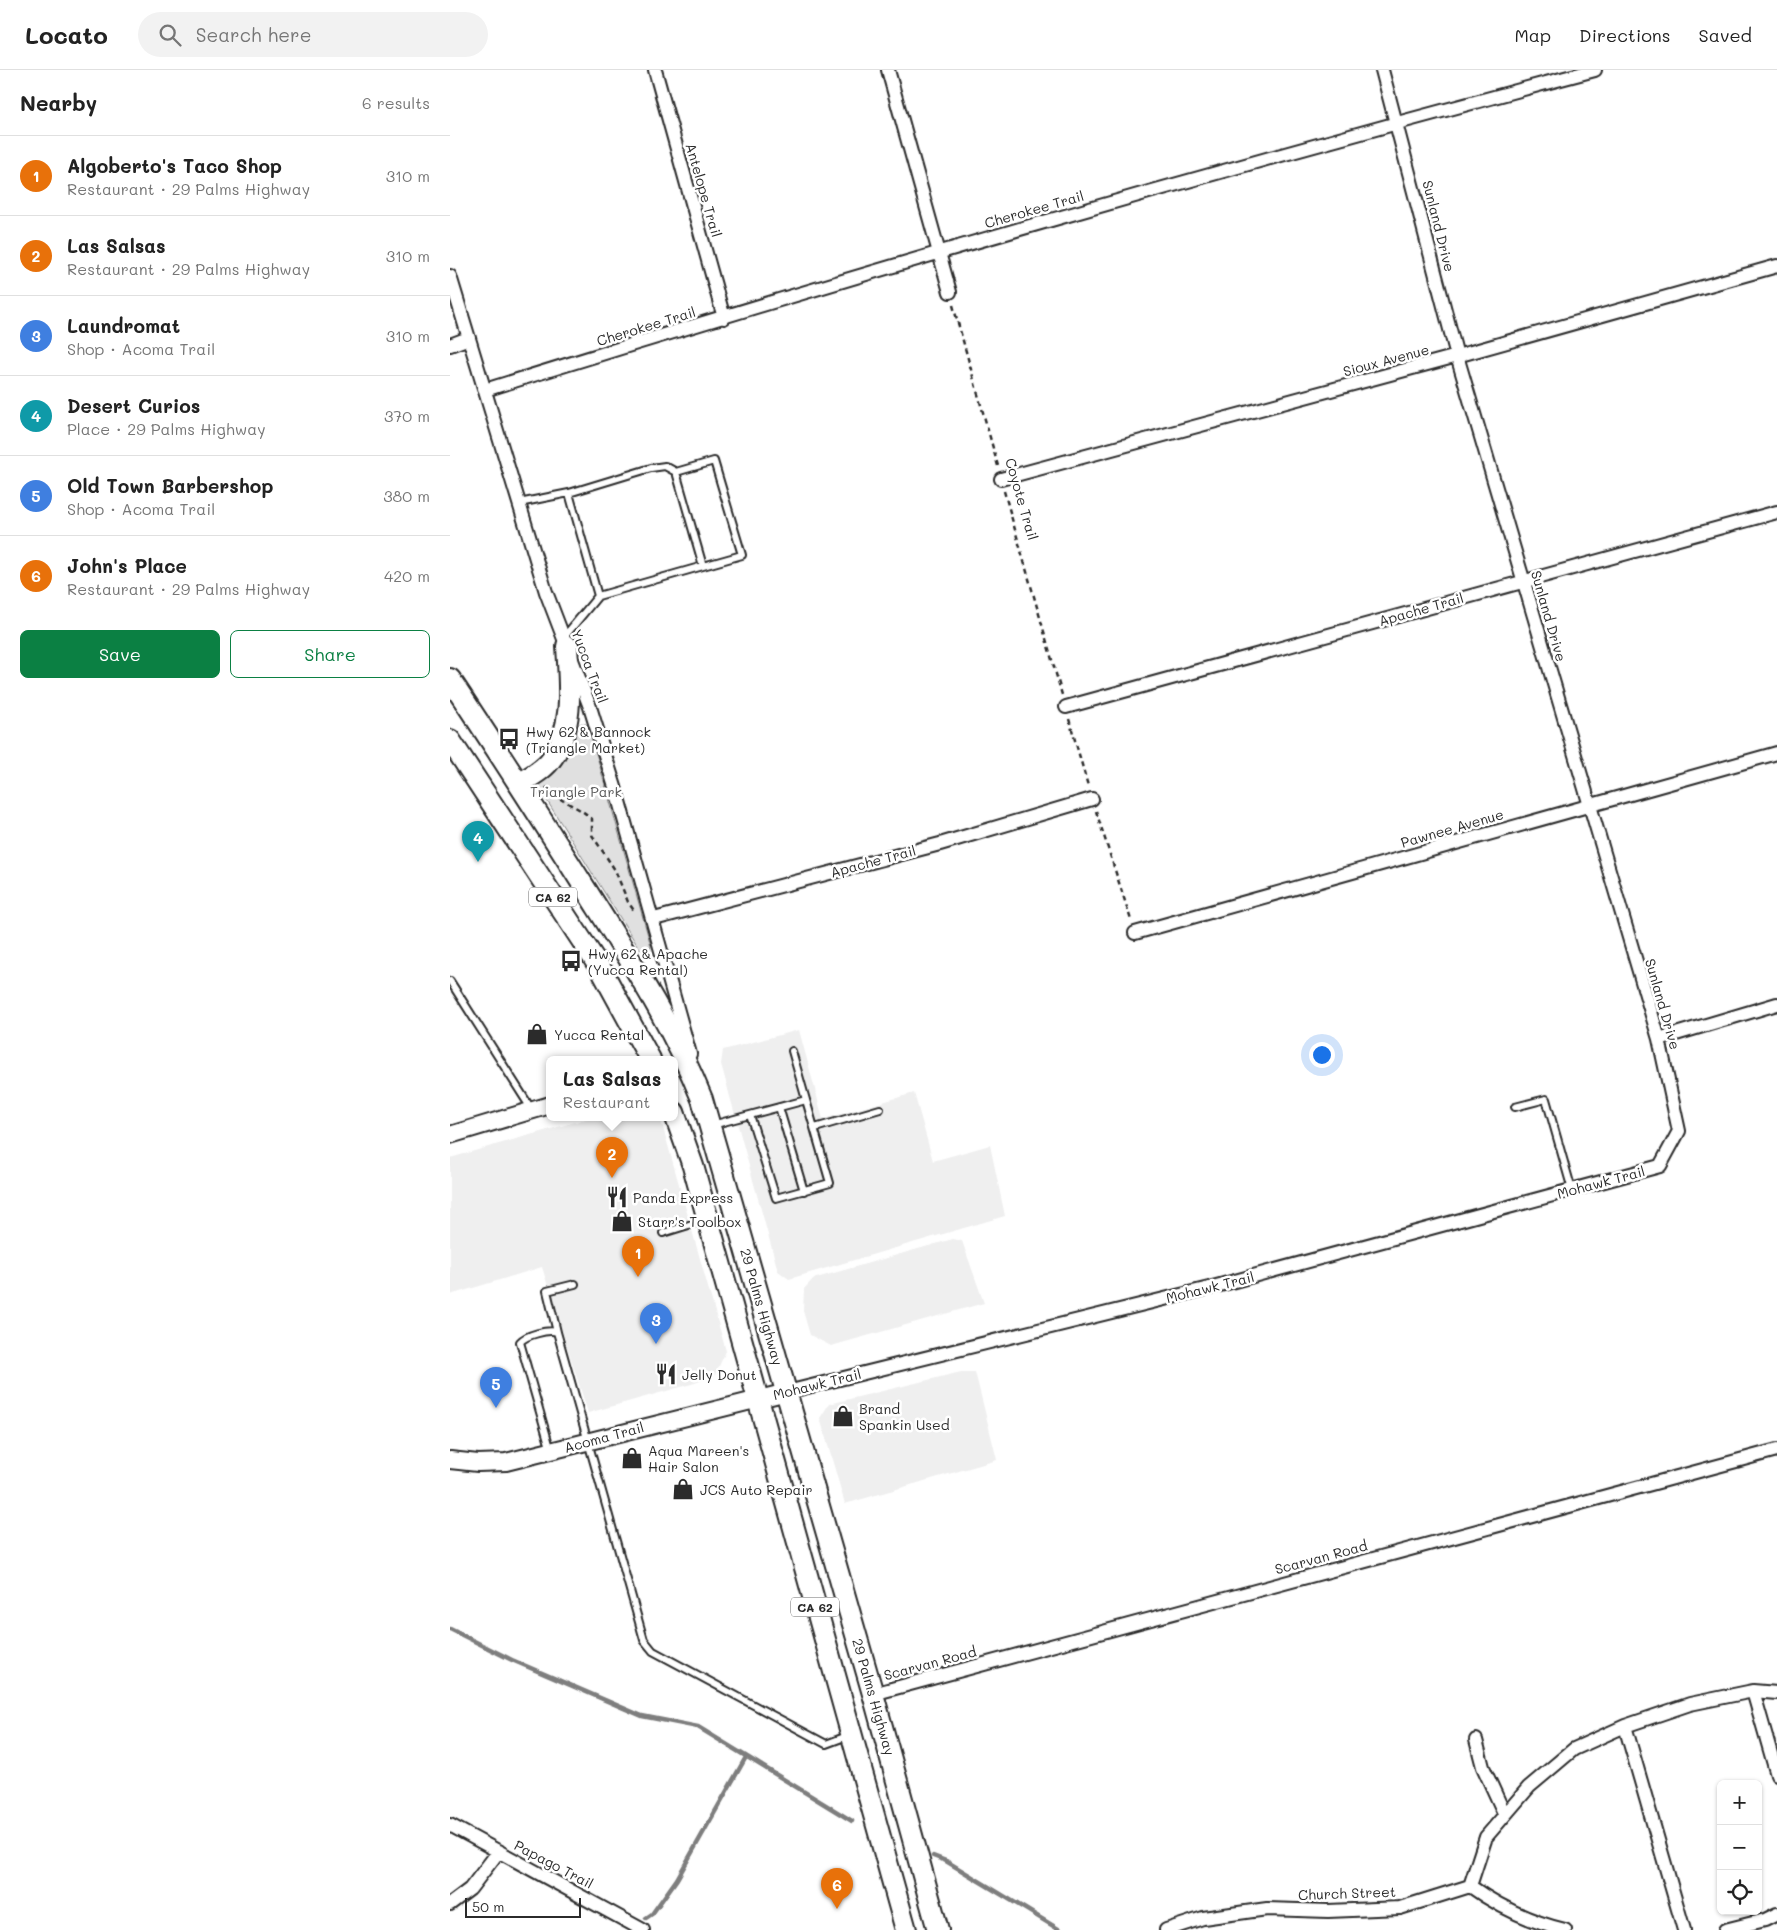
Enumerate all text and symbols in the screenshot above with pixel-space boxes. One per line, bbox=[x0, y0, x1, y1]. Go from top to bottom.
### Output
search box bbox=[138, 12, 488, 57]
text: Locato bbox=[25, 19, 108, 50]
icon: search bbox=[156, 21, 184, 49]
text: Search here bbox=[196, 22, 311, 47]
text: Map bbox=[1514, 23, 1551, 47]
text: Directions bbox=[1579, 23, 1671, 47]
text: Saved bbox=[1699, 23, 1752, 47]
text: Nearby bbox=[20, 89, 97, 116]
text: 6 results bbox=[362, 92, 430, 113]
street label: Antelope Trail bbox=[681, 141, 727, 239]
text: Algoberto's Taco Shop bbox=[67, 153, 282, 178]
text: 1 bbox=[32, 165, 40, 186]
text: 310 m bbox=[386, 165, 430, 186]
text: Restaurant · 29 Palms Highway bbox=[67, 178, 310, 199]
street label: Sunland Drive bbox=[1418, 178, 1460, 274]
street label: Cherokee Trail bbox=[982, 186, 1086, 232]
text: Las Salsas bbox=[67, 233, 166, 258]
text: 2 bbox=[32, 245, 40, 266]
text: 310 m bbox=[386, 245, 430, 266]
text: Restaurant · 29 Palms Highway bbox=[67, 258, 310, 279]
street label: Cherokee Trail bbox=[594, 302, 698, 350]
text: Laundromat bbox=[67, 313, 180, 338]
text: 3 bbox=[31, 325, 41, 346]
text: 310 m bbox=[386, 325, 430, 346]
text: Shop · Acoma Trail bbox=[67, 338, 215, 359]
street label: Sioux Avenue bbox=[1341, 339, 1431, 381]
text: Desert Curios bbox=[67, 393, 200, 418]
text: 4 bbox=[31, 405, 41, 426]
text: 370 m bbox=[384, 405, 430, 426]
text: Place · 29 Palms Highway bbox=[67, 418, 266, 439]
street label: Coyote Trail bbox=[1001, 456, 1043, 542]
text: Old Town Barbershop bbox=[67, 473, 273, 498]
text: 5 bbox=[31, 485, 41, 506]
text: 380 m bbox=[383, 485, 430, 506]
text: Shop · Acoma Trail bbox=[67, 498, 215, 519]
text: John's Place bbox=[67, 553, 187, 578]
text: 6 bbox=[31, 565, 41, 586]
text: 420 m bbox=[384, 565, 430, 586]
street label: Sunland Drive bbox=[1527, 568, 1571, 664]
text: Restaurant · 29 Palms Highway bbox=[67, 578, 310, 599]
street label: Apache Trail bbox=[1376, 588, 1466, 630]
street label: Yucca Trail bbox=[567, 626, 613, 706]
button: Save bbox=[20, 630, 220, 678]
button: Share bbox=[230, 630, 430, 678]
place label: Hwy 62 & Bannock (Triangle Market) bbox=[526, 722, 651, 757]
bus stop icon: Hwy 62 & Bannock (Triangle Market) bbox=[496, 726, 522, 752]
park label: Triangle Park bbox=[530, 782, 622, 801]
street label: Pawnee Avenue bbox=[1398, 804, 1506, 852]
pin: 4 bbox=[462, 821, 494, 862]
street label: Apache Trail bbox=[828, 840, 918, 882]
road number: CA 62 bbox=[529, 888, 577, 906]
place label: Hwy 62 & Apache (Yucca Rental) bbox=[588, 944, 708, 979]
bus stop icon: Hwy 62 & Apache (Yucca Rental) bbox=[558, 948, 584, 974]
street label: Sunland Drive bbox=[1641, 956, 1685, 1052]
shop icon: Yucca Rental bbox=[524, 1021, 550, 1047]
place label: Yucca Rental bbox=[554, 1025, 644, 1044]
your location bbox=[1309, 1042, 1335, 1068]
popup bbox=[546, 1056, 678, 1121]
text: Las Salsas bbox=[563, 1066, 661, 1091]
text: Restaurant bbox=[563, 1091, 650, 1112]
pin: 2 bbox=[596, 1137, 628, 1178]
street label: Mohawk Trail bbox=[1555, 1161, 1647, 1203]
restaurant icon: Panda Express bbox=[604, 1184, 630, 1210]
place label: Panda Express bbox=[633, 1188, 733, 1207]
shop icon: Starr's Toolbox bbox=[609, 1208, 635, 1234]
place label: Starr's Toolbox bbox=[638, 1212, 741, 1231]
pin: 1 bbox=[622, 1236, 654, 1277]
street label: 29 Palms Highway bbox=[736, 1246, 788, 1368]
street label: Mohawk Trail bbox=[1164, 1267, 1256, 1307]
pin: 3 bbox=[640, 1303, 672, 1344]
restaurant icon: Jelly Donut bbox=[653, 1361, 679, 1387]
street label: Mohawk Trail bbox=[771, 1364, 863, 1404]
place label: Jelly Donut bbox=[682, 1365, 757, 1384]
pin: 5 bbox=[480, 1367, 512, 1408]
place label: Brand Spankin Used bbox=[859, 1399, 950, 1434]
shop icon: Brand Spankin Used bbox=[830, 1403, 856, 1429]
street label: Acoma Trail bbox=[562, 1417, 646, 1457]
place label: Aqua Mareen's Hair Salon bbox=[648, 1441, 749, 1476]
shop icon: Aqua Mareen's Hair Salon bbox=[619, 1445, 645, 1471]
shop icon: JCS Auto Repair bbox=[670, 1476, 696, 1502]
place label: JCS Auto Repair bbox=[700, 1480, 813, 1499]
street label: Scarvan Road bbox=[1273, 1535, 1370, 1578]
road number: CA 62 bbox=[791, 1598, 839, 1616]
street label: 29 Palms Highway bbox=[848, 1636, 900, 1758]
street label: Scarvan Road bbox=[882, 1641, 979, 1684]
map controls bbox=[1717, 1780, 1762, 1915]
button: + bbox=[1717, 1780, 1762, 1825]
button: − bbox=[1717, 1825, 1762, 1870]
street label: Papago Trail bbox=[511, 1835, 597, 1893]
pin: 6 bbox=[821, 1868, 853, 1909]
button: locate bbox=[1717, 1870, 1762, 1915]
street label: Church Street bbox=[1298, 1882, 1396, 1904]
scale bar bbox=[465, 1895, 581, 1918]
text: 50 m bbox=[472, 1897, 504, 1916]

